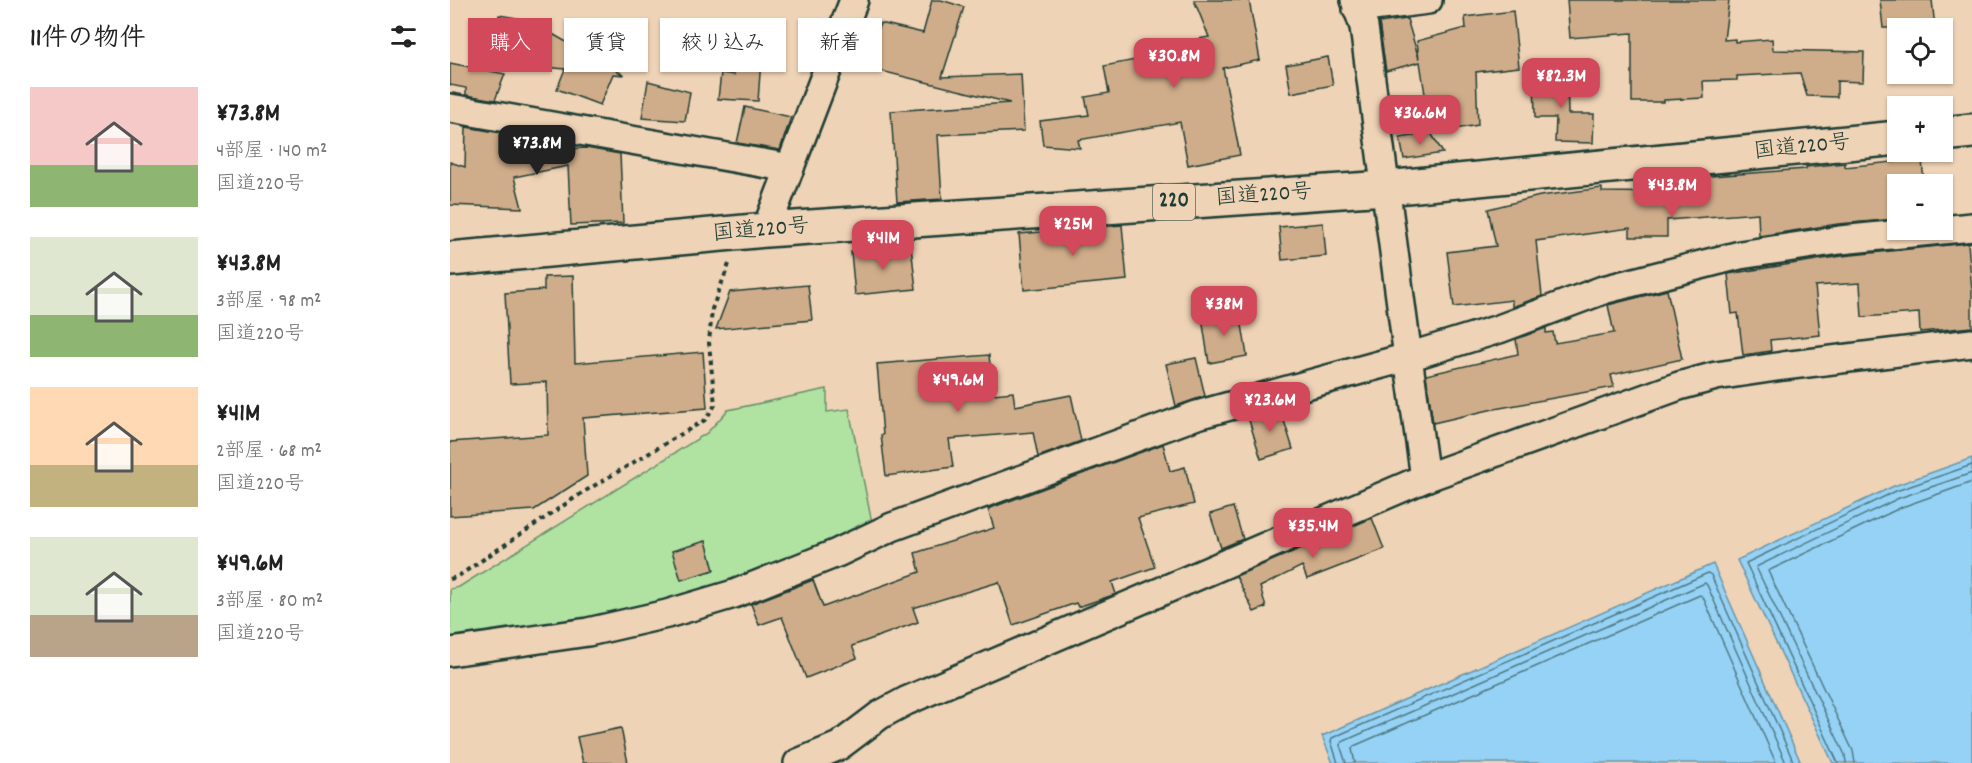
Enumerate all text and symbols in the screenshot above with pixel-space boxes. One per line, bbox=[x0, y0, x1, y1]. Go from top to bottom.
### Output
chip: 購入 bbox=[468, 18, 552, 72]
chip: 賃貸 bbox=[564, 18, 648, 72]
chip: 絞り込み bbox=[660, 18, 786, 72]
chip: 新着 bbox=[798, 18, 882, 72]
map controls bbox=[1887, 18, 1953, 240]
button: locate bbox=[1887, 18, 1953, 84]
icon: filters bbox=[387, 20, 420, 53]
text: 11件の物件 bbox=[30, 21, 145, 58]
pin: ¥30.8M bbox=[1125, 38, 1223, 89]
text: ¥30.8M bbox=[1148, 43, 1200, 71]
pin: ¥82.3M bbox=[1512, 58, 1610, 109]
text: ¥82.3M bbox=[1536, 63, 1586, 91]
pin: ¥36.6M bbox=[1371, 95, 1469, 146]
text: ¥73.8M bbox=[216, 96, 280, 133]
button: + bbox=[1887, 96, 1953, 162]
text: ¥36.6M bbox=[1393, 100, 1447, 128]
icon: home bbox=[78, 111, 150, 183]
pin: ¥73.8M bbox=[488, 125, 586, 176]
street label: 国道220号 bbox=[1752, 128, 1852, 168]
text: ¥73.8M bbox=[512, 130, 562, 158]
text: 4部屋 · 140 m² bbox=[216, 138, 327, 166]
pin: ¥43.8M bbox=[1623, 167, 1721, 218]
text: 国道220号 bbox=[216, 171, 304, 199]
text: ¥43.8M bbox=[1647, 172, 1697, 200]
button: − bbox=[1887, 174, 1953, 240]
street label: 国道220号 bbox=[1214, 177, 1314, 215]
road number: 220 bbox=[1153, 184, 1195, 220]
pin: ¥25M bbox=[1037, 206, 1109, 257]
street label: 国道220号 bbox=[711, 211, 811, 251]
text: ¥25M bbox=[1053, 211, 1093, 239]
pin: ¥41M bbox=[847, 220, 919, 271]
text: ¥41M bbox=[866, 225, 900, 253]
text: ¥43.8M bbox=[216, 246, 281, 283]
icon: home bbox=[78, 261, 150, 333]
pin: ¥38M bbox=[1188, 286, 1260, 337]
text: 3部屋 · 98 m² bbox=[216, 288, 321, 316]
text: ¥38M bbox=[1205, 291, 1243, 319]
text: 国道220号 bbox=[216, 321, 304, 349]
pin: ¥49.6M bbox=[909, 362, 1007, 413]
text: ¥49.6M bbox=[932, 367, 984, 395]
pin: ¥23.6M bbox=[1221, 382, 1319, 433]
text: ¥23.6M bbox=[1244, 387, 1296, 415]
text: ¥41M bbox=[216, 396, 260, 433]
icon: home bbox=[78, 411, 150, 483]
text: 2部屋 · 68 m² bbox=[216, 438, 322, 466]
text: 国道220号 bbox=[216, 471, 304, 499]
pin: ¥35.4M bbox=[1264, 508, 1362, 559]
text: ¥35.4M bbox=[1287, 513, 1339, 541]
text: ¥49.6M bbox=[216, 546, 284, 583]
icon: home bbox=[78, 561, 150, 633]
text: 3部屋 · 80 m² bbox=[216, 588, 323, 616]
text: 国道220号 bbox=[216, 621, 304, 649]

